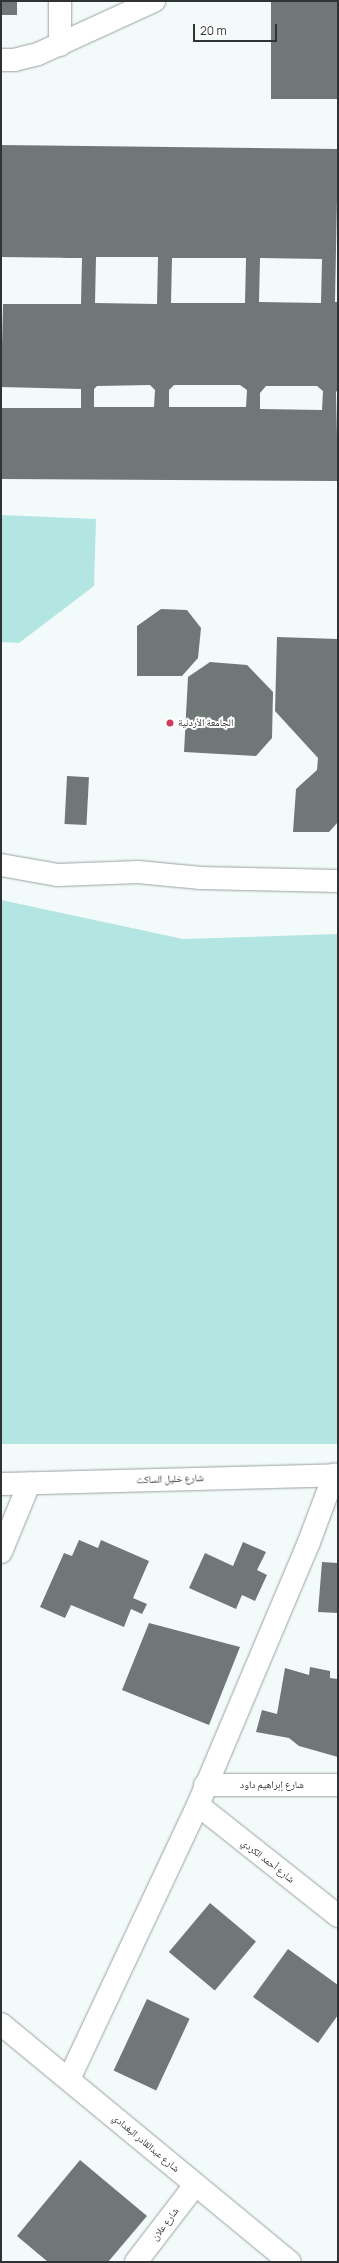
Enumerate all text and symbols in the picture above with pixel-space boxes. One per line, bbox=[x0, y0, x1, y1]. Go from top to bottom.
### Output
scale bar bbox=[195, 16, 279, 42]
text: 20 m bbox=[200, 22, 227, 39]
place label: الجامعة الأردنية bbox=[178, 717, 233, 729]
marker: الجامعة الأردنية bbox=[165, 718, 175, 728]
street label: شارع خليل الساكت bbox=[136, 1472, 204, 1486]
street label: شارع إبراهيم داود bbox=[240, 1779, 304, 1791]
street label: شارع أحمد الكردي bbox=[239, 1837, 297, 1885]
street label: شارع عبدالقادر البغدادي bbox=[110, 2112, 182, 2174]
street label: شارع علان bbox=[149, 2205, 181, 2243]

